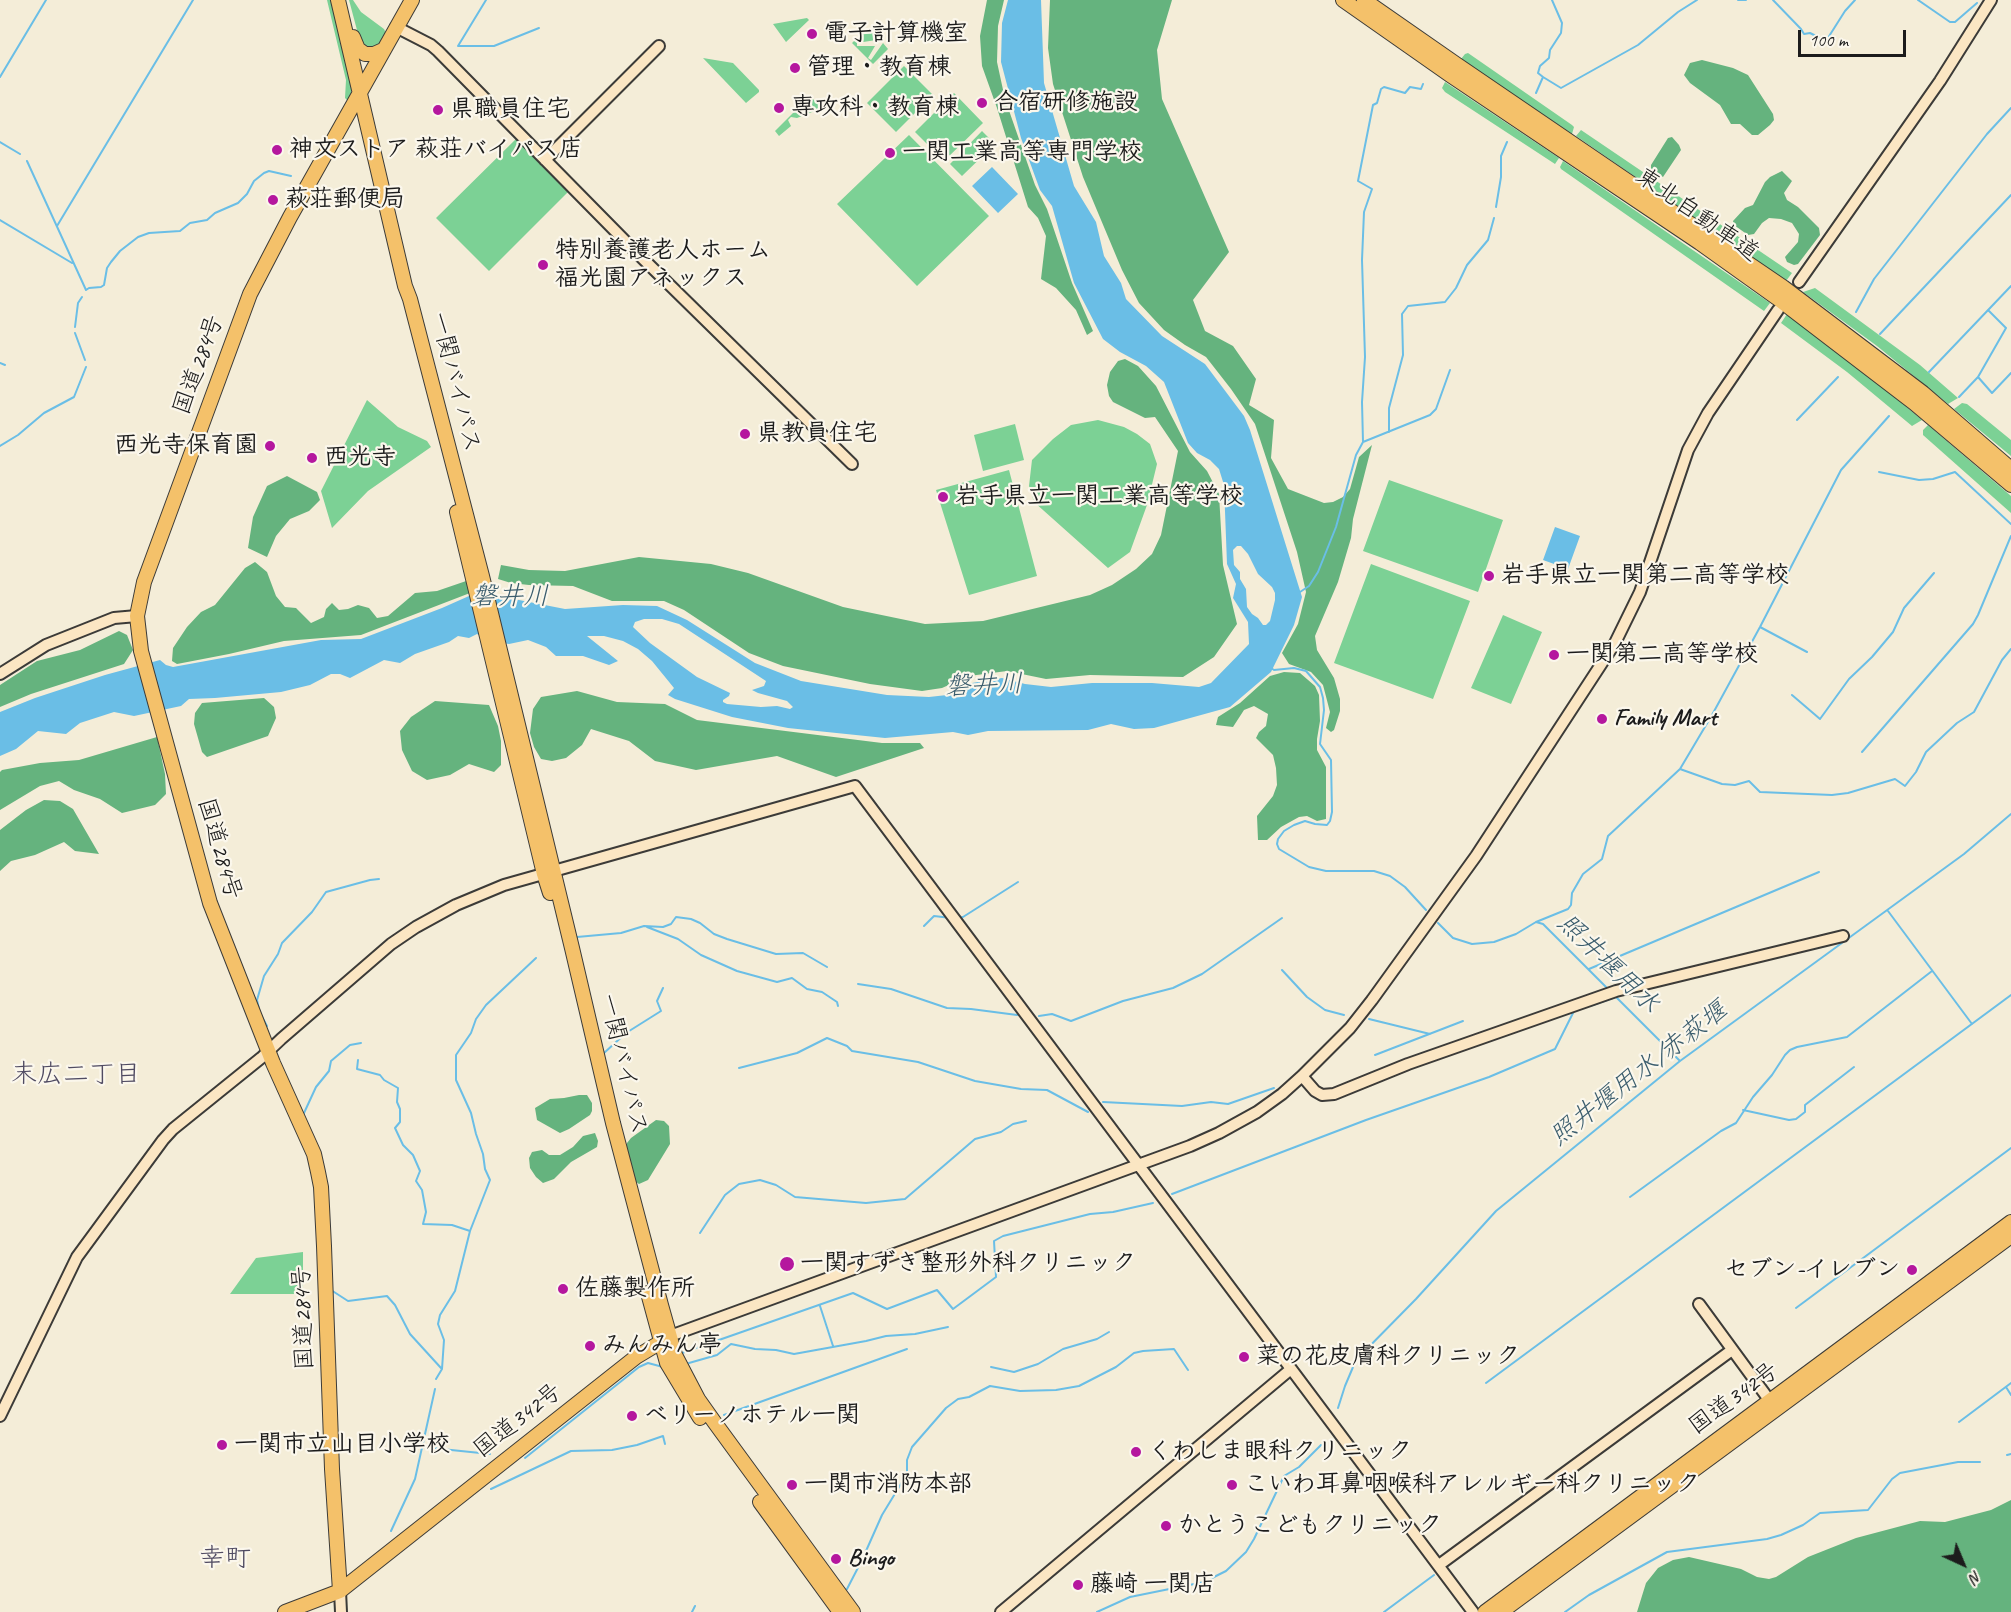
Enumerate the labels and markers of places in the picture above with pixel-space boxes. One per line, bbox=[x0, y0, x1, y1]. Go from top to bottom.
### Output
place label: 電子計算機室 bbox=[824, 20, 968, 48]
marker: 電子計算機室 bbox=[805, 27, 819, 41]
place label: 管理・教育棟 bbox=[807, 54, 951, 82]
marker: 管理・教育棟 bbox=[788, 61, 802, 75]
place label: 合宿研修施設 bbox=[994, 89, 1138, 117]
place label: 専攻科・教育棟 bbox=[791, 94, 959, 122]
place label: 県職員住宅 bbox=[450, 96, 570, 124]
marker: 合宿研修施設 bbox=[975, 96, 989, 110]
marker: 専攻科・教育棟 bbox=[772, 101, 786, 115]
marker: 県職員住宅 bbox=[431, 103, 445, 117]
place label: 神文ストア 萩荘バイパス店 bbox=[289, 136, 583, 164]
place label: 一関工業高等専門学校 bbox=[902, 139, 1142, 167]
marker: 神文ストア 萩荘バイパス店 bbox=[270, 143, 284, 157]
marker: 一関工業高等専門学校 bbox=[883, 146, 897, 160]
place label: 萩荘郵便局 bbox=[285, 186, 405, 214]
marker: 萩荘郵便局 bbox=[266, 193, 280, 207]
place label: 特別養護老人ホーム 福光園アネックス bbox=[555, 237, 771, 293]
marker: 特別養護老人ホーム 福光園アネックス bbox=[536, 258, 550, 272]
place label: 県教員住宅 bbox=[757, 420, 877, 448]
marker: 県教員住宅 bbox=[738, 427, 752, 441]
place label: 西光寺保育園 bbox=[114, 432, 258, 460]
marker: 西光寺保育園 bbox=[263, 439, 277, 453]
place label: 西光寺 bbox=[324, 444, 396, 472]
marker: 西光寺 bbox=[305, 451, 319, 465]
place label: 岩手県立一関工業高等学校 bbox=[955, 483, 1243, 511]
marker: 岩手県立一関工業高等学校 bbox=[936, 490, 950, 504]
place label: 岩手県立一関第二高等学校 bbox=[1501, 562, 1789, 590]
marker: 岩手県立一関第二高等学校 bbox=[1482, 569, 1496, 583]
place label: 一関第二高等学校 bbox=[1566, 641, 1758, 669]
marker: 一関第二高等学校 bbox=[1547, 648, 1561, 662]
place label: Family Mart bbox=[1614, 705, 1717, 733]
marker: Family Mart bbox=[1595, 712, 1609, 726]
place label: 一関すずき整形外科クリニック bbox=[800, 1250, 1136, 1278]
marker: 一関すずき整形外科クリニック bbox=[778, 1255, 796, 1273]
place label: セブン-イレブン bbox=[1724, 1256, 1900, 1284]
marker: セブン-イレブン bbox=[1905, 1263, 1919, 1277]
place label: 佐藤製作所 bbox=[575, 1275, 695, 1303]
marker: 佐藤製作所 bbox=[556, 1282, 570, 1296]
place label: みんみん亭 bbox=[602, 1332, 722, 1360]
marker: みんみん亭 bbox=[583, 1339, 597, 1353]
place label: 菜の花皮膚科クリニック bbox=[1256, 1343, 1520, 1371]
marker: 菜の花皮膚科クリニック bbox=[1237, 1350, 1251, 1364]
place label: ベリーノホテル一関 bbox=[644, 1402, 860, 1430]
marker: ベリーノホテル一関 bbox=[625, 1409, 639, 1423]
place label: 一関市立山目小学校 bbox=[234, 1431, 450, 1459]
marker: 一関市立山目小学校 bbox=[215, 1438, 229, 1452]
place label: くわしま眼科クリニック bbox=[1148, 1438, 1412, 1466]
marker: くわしま眼科クリニック bbox=[1129, 1445, 1143, 1459]
place label: 一関市消防本部 bbox=[804, 1471, 972, 1499]
place label: こいわ耳鼻咽喉科アレルギー科クリニック bbox=[1244, 1471, 1700, 1499]
marker: 一関市消防本部 bbox=[785, 1478, 799, 1492]
marker: こいわ耳鼻咽喉科アレルギー科クリニック bbox=[1225, 1478, 1239, 1492]
place label: かとうこどもクリニック bbox=[1178, 1512, 1442, 1540]
marker: かとうこどもクリニック bbox=[1159, 1519, 1173, 1533]
place label: Bingo bbox=[848, 1545, 894, 1573]
marker: Bingo bbox=[829, 1552, 843, 1566]
place label: 藤崎 一関店 bbox=[1090, 1571, 1216, 1599]
marker: 藤崎 一関店 bbox=[1071, 1578, 1085, 1592]

